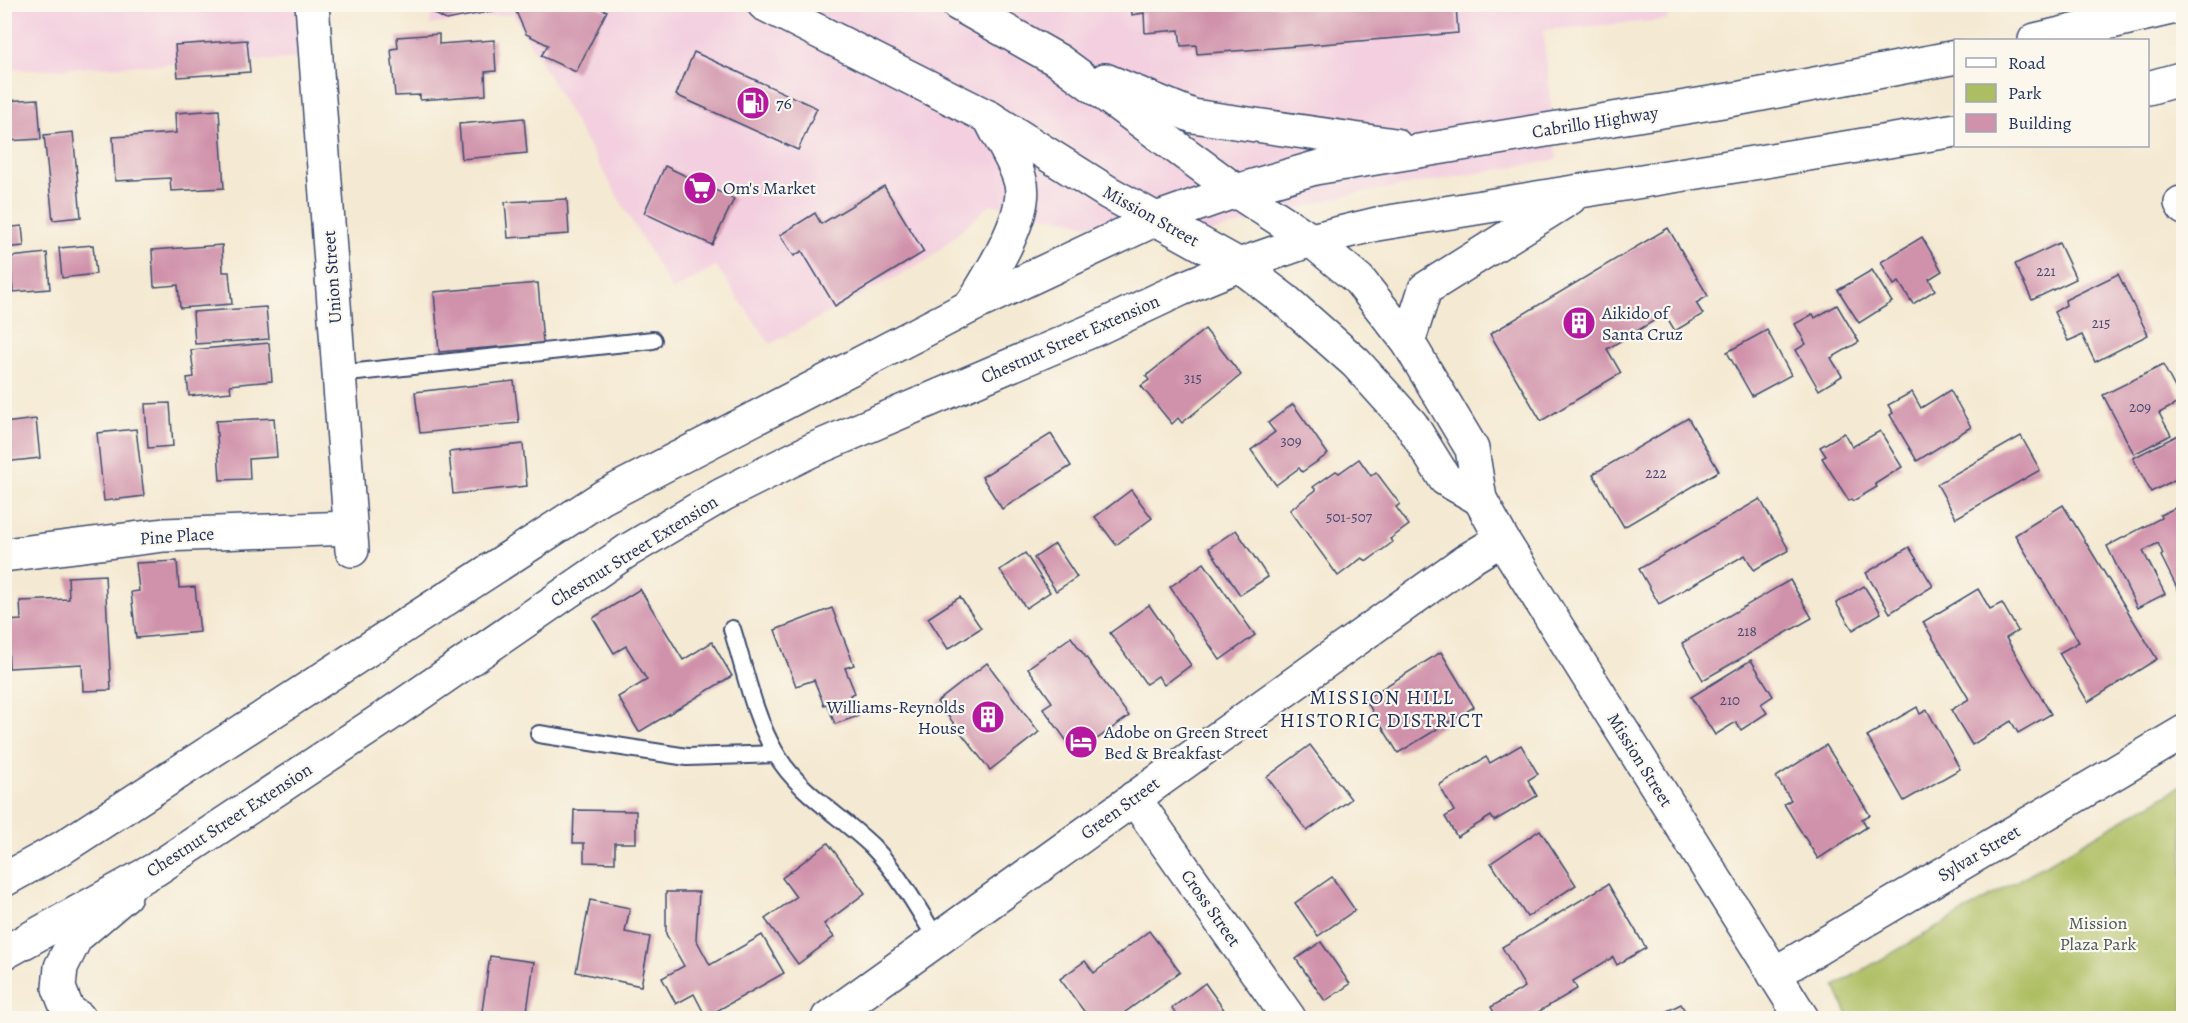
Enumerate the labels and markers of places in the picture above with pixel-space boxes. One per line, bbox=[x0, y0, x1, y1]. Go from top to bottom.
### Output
fuel station icon: 76 bbox=[735, 85, 771, 121]
place label: 76 bbox=[776, 91, 792, 115]
supermarket icon: Om's Market bbox=[682, 170, 718, 206]
place label: Om's Market bbox=[723, 176, 816, 200]
place label: Aikido of Santa Cruz bbox=[1601, 301, 1683, 346]
building icon: Aikido of Santa Cruz bbox=[1561, 305, 1597, 341]
place label: Williams-Reynolds House bbox=[825, 695, 965, 740]
building icon: Williams-Reynolds House bbox=[970, 699, 1006, 735]
place label: Adobe on Green Street Bed & Breakfast bbox=[1103, 720, 1268, 765]
hotel icon: Adobe on Green Street Bed & Breakfast bbox=[1063, 724, 1099, 760]

